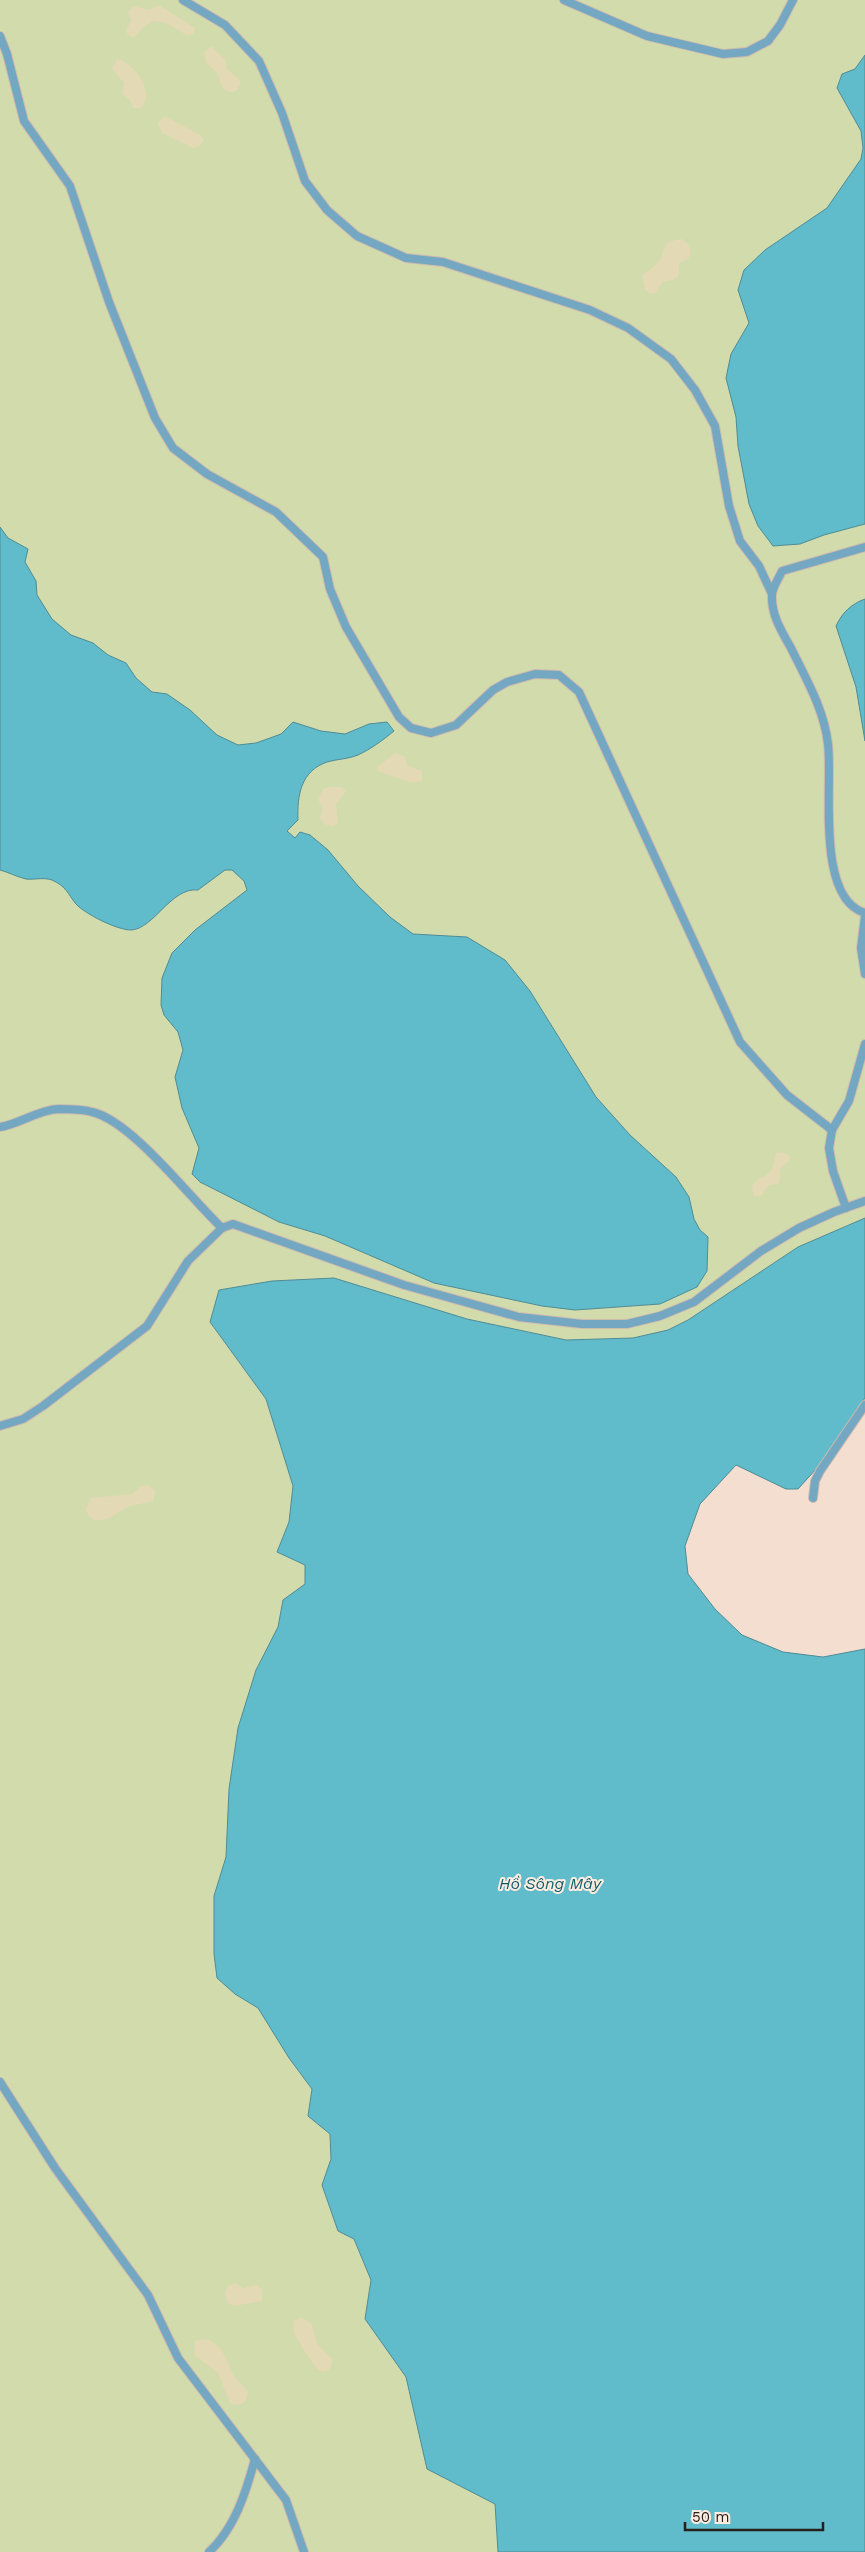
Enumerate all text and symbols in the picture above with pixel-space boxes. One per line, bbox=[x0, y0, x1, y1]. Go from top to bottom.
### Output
water label: Hồ Sông Mây bbox=[499, 1874, 602, 1893]
scale bar bbox=[685, 2500, 822, 2532]
text: 50 m bbox=[692, 2508, 729, 2526]

